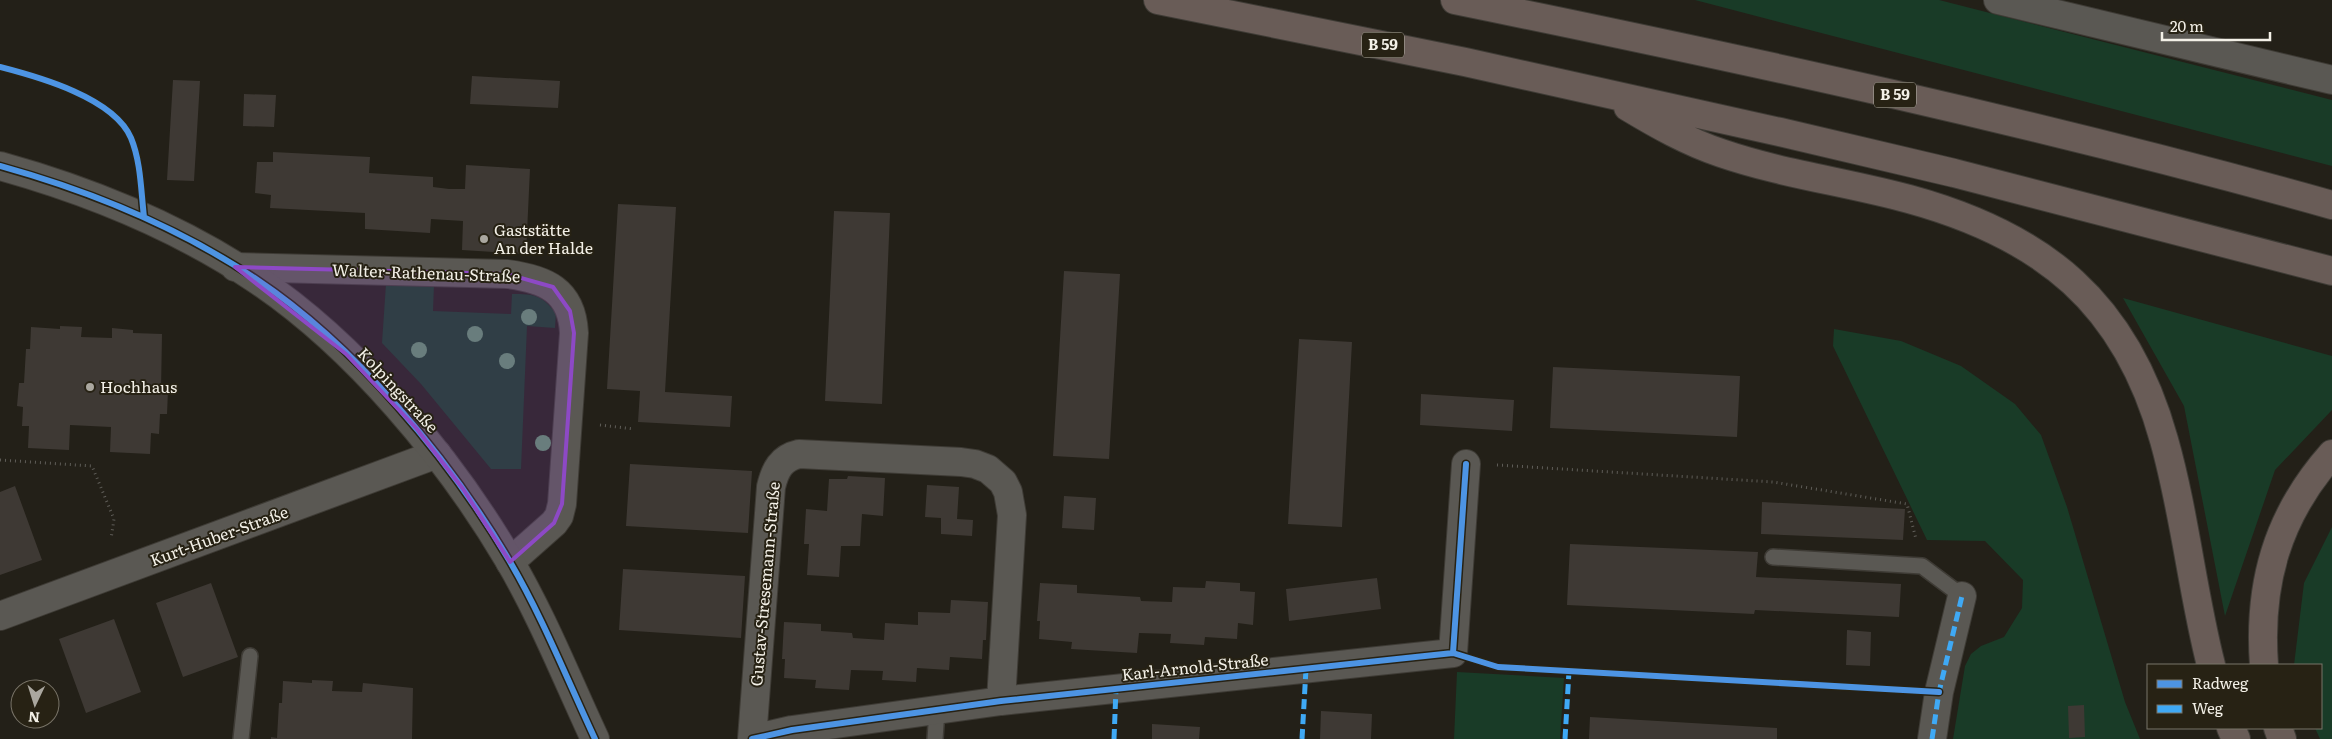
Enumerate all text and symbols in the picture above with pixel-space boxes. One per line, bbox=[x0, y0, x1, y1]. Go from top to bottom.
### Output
scale bar bbox=[2162, 10, 2270, 42]
text: 20 m bbox=[2170, 14, 2204, 37]
road number: B 59 bbox=[1362, 32, 1404, 58]
road number: B 59 bbox=[1874, 82, 1916, 108]
place label: Gaststätte An der Halde bbox=[494, 217, 593, 259]
marker: Gaststätte An der Halde bbox=[478, 233, 490, 245]
street label: Walter-Rathenau-Straße bbox=[331, 257, 521, 287]
street label: Kolpingstraße bbox=[353, 341, 445, 437]
place label: Hochhaus bbox=[100, 374, 177, 398]
marker: Hochhaus bbox=[84, 381, 96, 393]
street label: Gustav-Stresemann-Straße bbox=[743, 481, 785, 687]
street label: Kurt-Huber-Straße bbox=[146, 499, 291, 571]
street label: Karl-Arnold-Straße bbox=[1120, 646, 1270, 686]
legend bbox=[2147, 664, 2322, 729]
text: Radweg bbox=[2192, 671, 2249, 694]
north arrow bbox=[10, 679, 60, 729]
text: Weg bbox=[2192, 696, 2224, 719]
text: N bbox=[27, 708, 41, 728]

